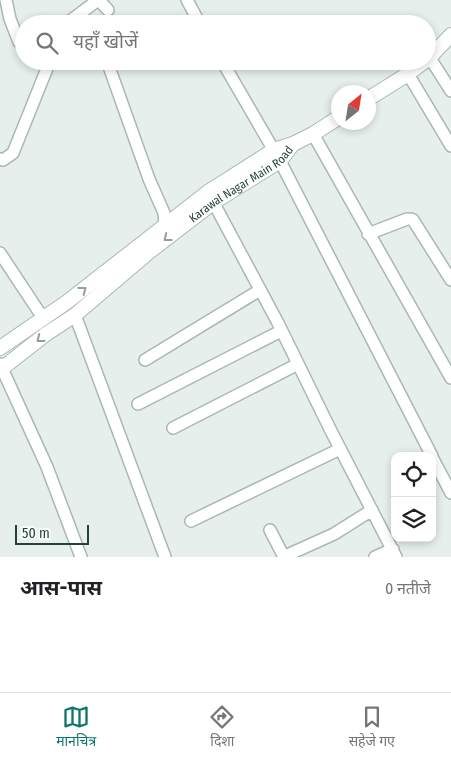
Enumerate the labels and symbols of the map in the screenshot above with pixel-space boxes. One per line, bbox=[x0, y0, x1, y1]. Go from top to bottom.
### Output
north arrow bbox=[331, 85, 376, 130]
street label: Karawal Nagar Main Road bbox=[186, 143, 296, 225]
one-way arrow bbox=[164, 232, 173, 240]
one-way arrow bbox=[77, 287, 86, 295]
one-way arrow bbox=[37, 333, 46, 341]
scale bar bbox=[15, 522, 89, 545]

